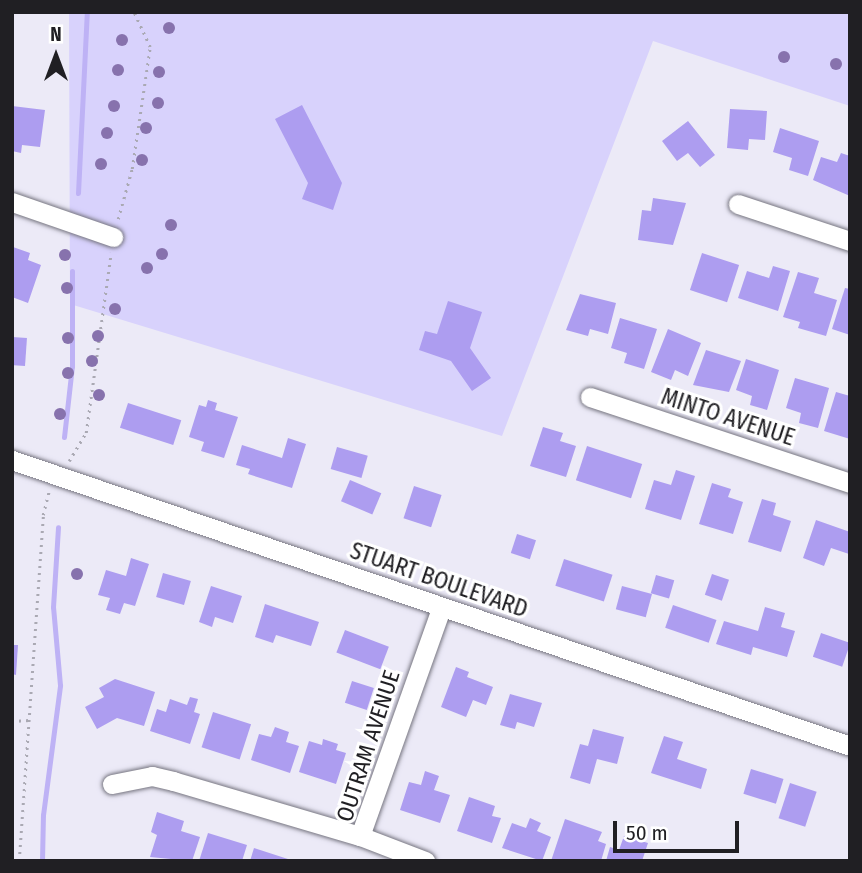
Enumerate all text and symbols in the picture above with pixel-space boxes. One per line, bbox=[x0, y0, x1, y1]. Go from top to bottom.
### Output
north arrow bbox=[21, 21, 91, 91]
text: N bbox=[50, 23, 62, 46]
street label: MINTO AVENUE bbox=[658, 382, 798, 452]
street label: STUART BOULEVARD bbox=[347, 537, 531, 623]
street label: OUTRAM AVENUE bbox=[331, 667, 405, 825]
scale bar bbox=[617, 806, 743, 850]
text: 50 m bbox=[626, 820, 668, 846]

